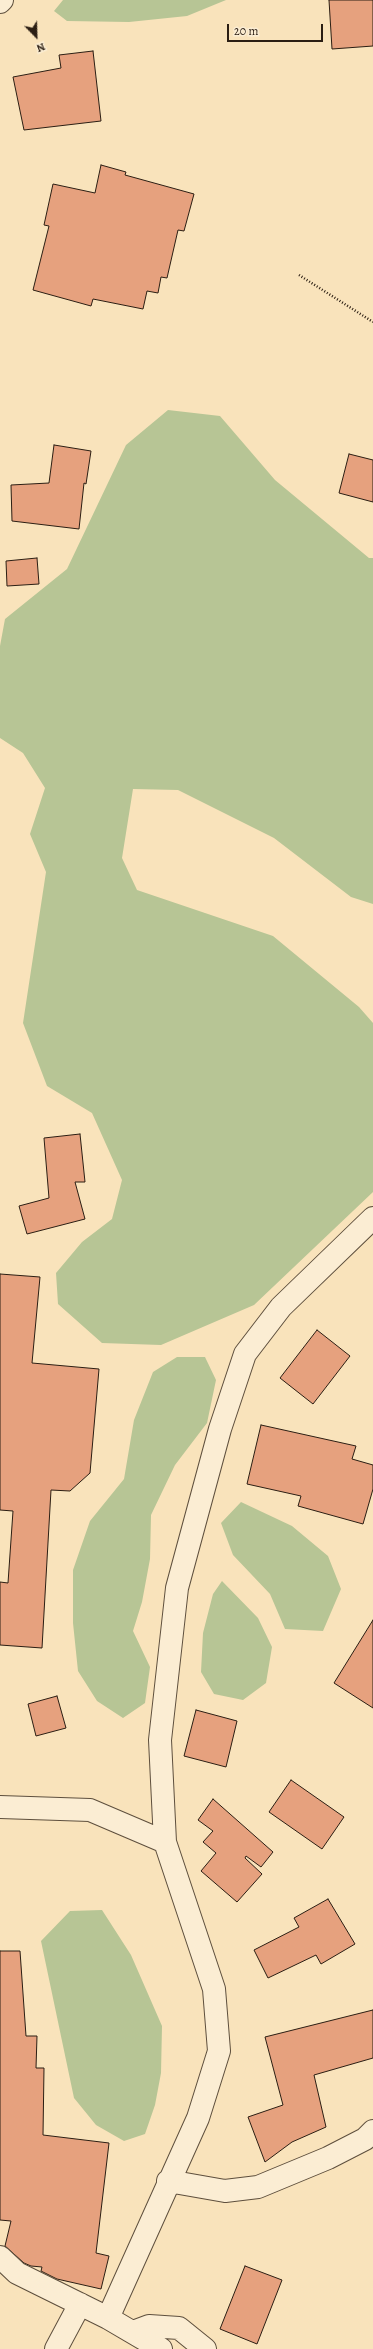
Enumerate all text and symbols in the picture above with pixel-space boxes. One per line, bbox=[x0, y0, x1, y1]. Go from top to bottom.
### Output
north arrow bbox=[16, 16, 56, 56]
scale bar bbox=[229, 16, 325, 42]
text: 20 m bbox=[234, 23, 258, 39]
text: N bbox=[34, 39, 48, 56]

